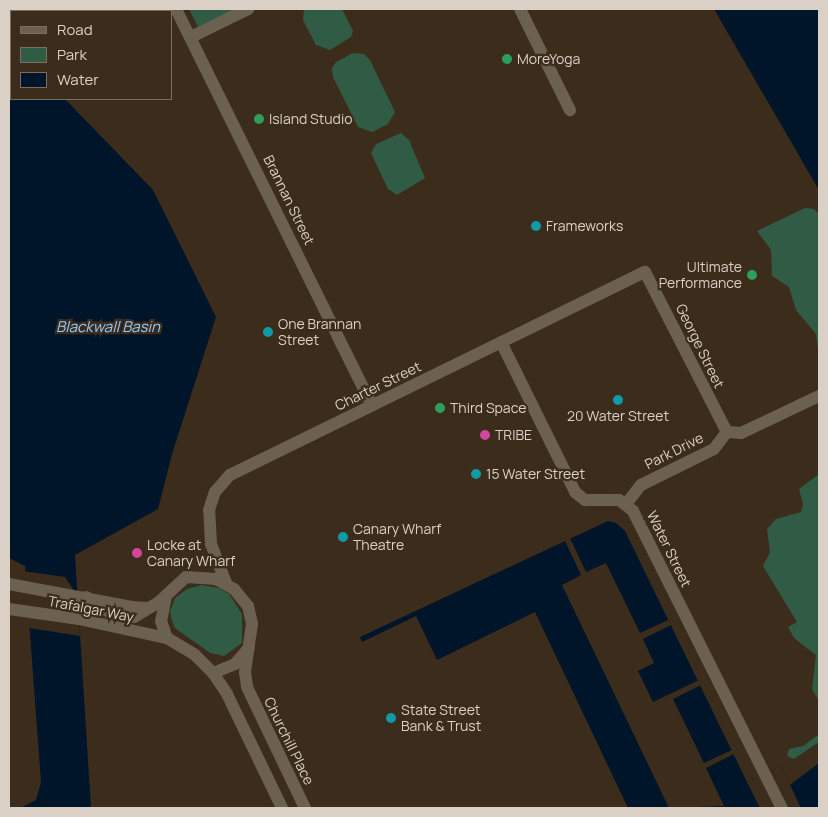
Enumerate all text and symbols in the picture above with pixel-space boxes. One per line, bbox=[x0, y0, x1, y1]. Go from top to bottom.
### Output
legend bbox=[10, 10, 172, 100]
text: Road bbox=[57, 19, 93, 40]
text: Park bbox=[57, 44, 87, 65]
place label: MoreYoga bbox=[517, 51, 580, 67]
marker: MoreYoga bbox=[501, 53, 513, 65]
text: Water bbox=[57, 69, 99, 90]
place label: Island Studio bbox=[269, 111, 352, 127]
marker: Island Studio bbox=[253, 113, 265, 125]
street label: Brannan Street bbox=[260, 152, 318, 248]
place label: Frameworks bbox=[546, 218, 623, 234]
marker: Frameworks bbox=[530, 220, 542, 232]
place label: Ultimate Performance bbox=[659, 259, 742, 292]
marker: Ultimate Performance bbox=[746, 269, 758, 281]
street label: George Street bbox=[672, 301, 728, 391]
place label: One Brannan Street bbox=[278, 316, 361, 348]
water label: Blackwall Basin bbox=[56, 318, 160, 336]
marker: One Brannan Street bbox=[262, 326, 274, 338]
street label: Charter Street bbox=[332, 358, 424, 414]
marker: 20 Water Street bbox=[612, 394, 624, 406]
place label: Third Space bbox=[450, 400, 526, 416]
marker: Third Space bbox=[434, 402, 446, 414]
place label: 20 Water Street bbox=[567, 408, 669, 424]
place label: TRIBE bbox=[495, 427, 532, 443]
marker: TRIBE bbox=[479, 429, 491, 441]
street label: Park Drive bbox=[642, 429, 706, 473]
place label: 15 Water Street bbox=[486, 466, 585, 482]
marker: 15 Water Street bbox=[470, 468, 482, 480]
street label: Water Street bbox=[643, 508, 695, 590]
place label: Canary Wharf Theatre bbox=[353, 521, 441, 554]
marker: Canary Wharf Theatre bbox=[337, 531, 349, 543]
place label: Locke at Canary Wharf bbox=[147, 537, 235, 570]
marker: Locke at Canary Wharf bbox=[131, 547, 143, 559]
street label: Trafalgar Way bbox=[47, 592, 135, 626]
street label: Churchill Place bbox=[261, 694, 317, 788]
place label: State Street Bank & Trust bbox=[401, 702, 481, 734]
marker: State Street Bank & Trust bbox=[385, 712, 397, 724]

